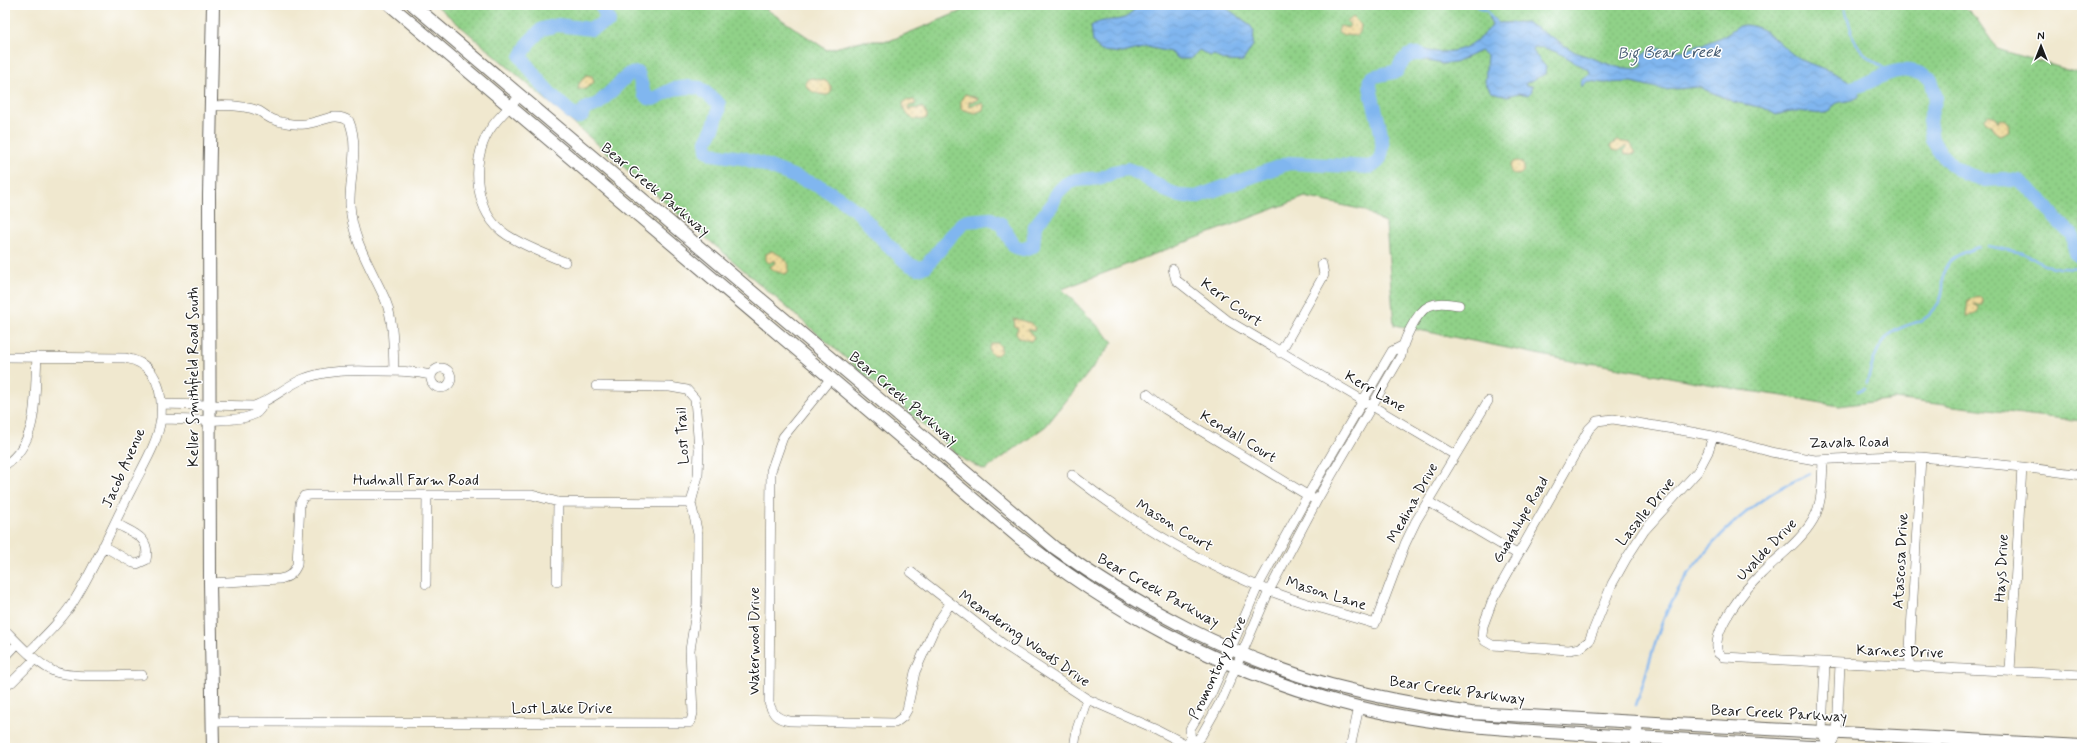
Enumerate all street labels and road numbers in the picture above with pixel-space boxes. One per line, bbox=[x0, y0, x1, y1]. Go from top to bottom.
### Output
street label: Bear Creek Parkway bbox=[596, 139, 714, 241]
street label: Kerr Court bbox=[1196, 274, 1266, 332]
street label: Keller Smithfield Road South bbox=[184, 287, 204, 467]
street label: Bear Creek Parkway bbox=[844, 348, 962, 450]
street label: Kerr Lane bbox=[1341, 366, 1409, 418]
street label: Kendall Court bbox=[1196, 406, 1280, 468]
street label: Lost Trail bbox=[672, 407, 694, 465]
street label: Jacob Avenue bbox=[97, 425, 151, 511]
street label: Zavala Road bbox=[1809, 432, 1889, 454]
street label: Medina Drive bbox=[1383, 459, 1443, 547]
street label: Hudnall Farm Road bbox=[353, 471, 479, 491]
street label: Guadalupe Road bbox=[1488, 473, 1554, 567]
street label: Lasalle Drive bbox=[1612, 473, 1680, 550]
street label: Mason Court bbox=[1132, 495, 1216, 557]
street label: Atascosa Drive bbox=[1888, 512, 1914, 610]
street label: Uvalde Drive bbox=[1732, 514, 1802, 586]
street label: Hays Drive bbox=[1990, 533, 2014, 603]
street label: Bear Creek Parkway bbox=[1094, 549, 1222, 633]
street label: Mason Lane bbox=[1283, 572, 1369, 616]
street label: Meandering Woods Drive bbox=[954, 586, 1094, 693]
street label: Waterwood Drive bbox=[745, 587, 765, 695]
street label: Promontory Drive bbox=[1184, 613, 1252, 723]
street label: Karnes Drive bbox=[1856, 640, 1944, 664]
street label: Bear Creek Parkway bbox=[1388, 672, 1526, 710]
street label: Lost Lake Drive bbox=[511, 699, 613, 719]
street label: Bear Creek Parkway bbox=[1710, 700, 1848, 728]

